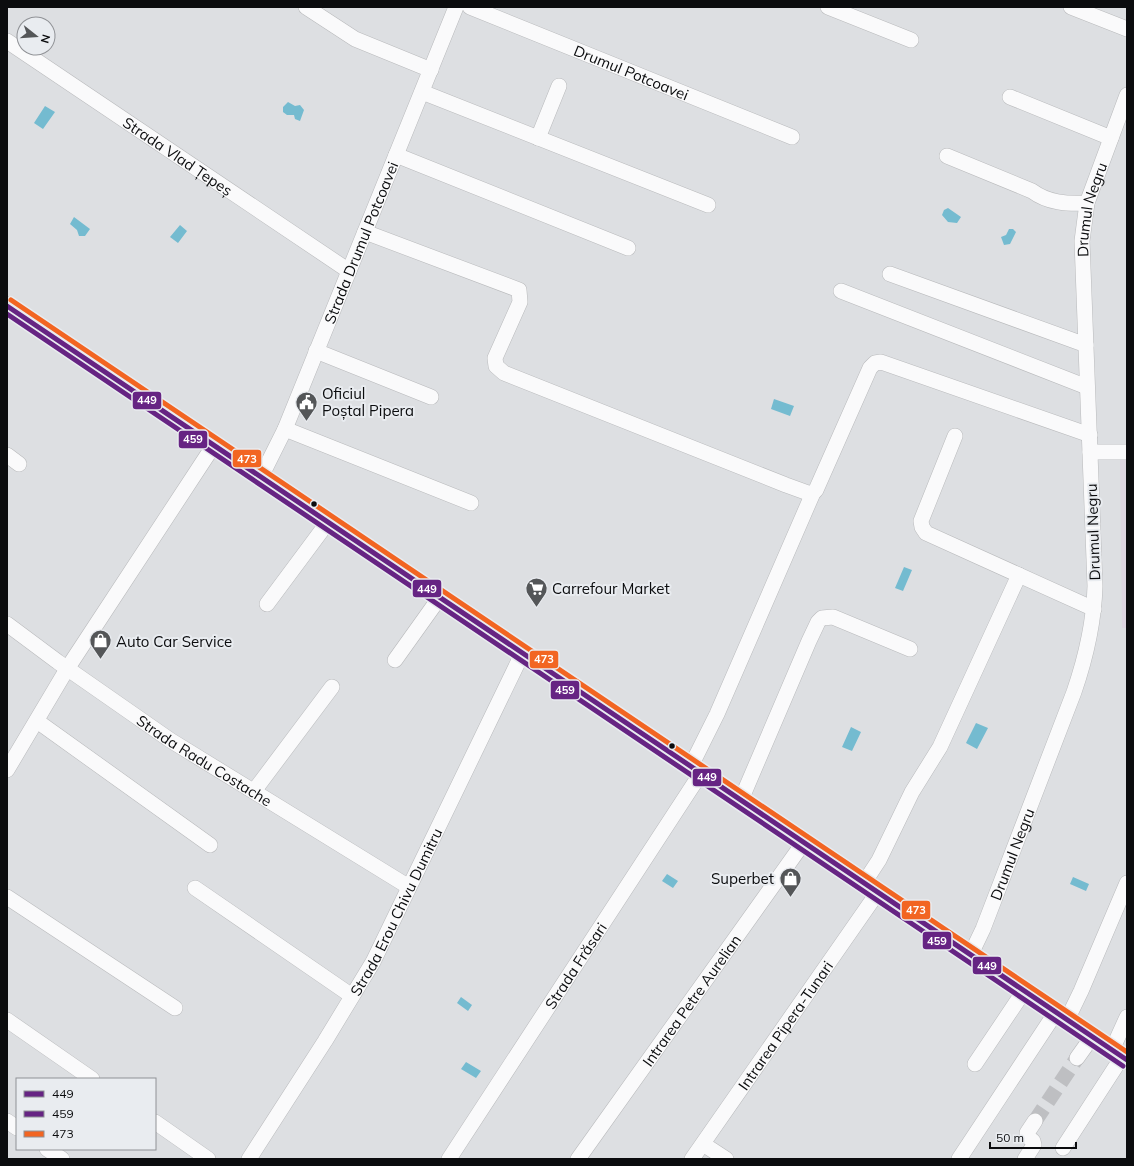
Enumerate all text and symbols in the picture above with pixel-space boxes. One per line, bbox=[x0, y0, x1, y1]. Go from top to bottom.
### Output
north arrow bbox=[16, 16, 56, 56]
text: N bbox=[38, 33, 53, 45]
street label: Drumul Potcoavei bbox=[571, 40, 692, 104]
street label: Strada Vlad Țepeș bbox=[120, 112, 236, 199]
street label: Strada Drumul Potcoavei bbox=[319, 159, 402, 326]
street label: Drumul Negru bbox=[1072, 159, 1111, 257]
place label: Oficiul Poștal Pipera bbox=[322, 384, 414, 420]
public building icon: Oficiul Poștal Pipera bbox=[294, 389, 320, 422]
line badge: 449 bbox=[132, 391, 162, 410]
text: 449 bbox=[137, 393, 157, 407]
line badge: 459 bbox=[178, 430, 208, 449]
text: 459 bbox=[183, 432, 203, 446]
line badge: 473 bbox=[232, 449, 262, 468]
text: 473 bbox=[237, 452, 257, 466]
street label: Drumul Negru bbox=[1082, 483, 1104, 581]
unlabelled marker bbox=[309, 499, 319, 509]
supermarket icon: Carrefour Market bbox=[524, 575, 550, 608]
line badge: 449 bbox=[412, 579, 442, 598]
place label: Carrefour Market bbox=[552, 579, 670, 598]
text: 449 bbox=[417, 582, 437, 596]
shop icon: Auto Car Service bbox=[87, 628, 113, 661]
place label: Auto Car Service bbox=[116, 632, 232, 651]
line badge: 473 bbox=[529, 650, 559, 669]
text: 473 bbox=[534, 652, 554, 666]
line badge: 459 bbox=[550, 680, 580, 700]
text: 459 bbox=[555, 683, 575, 697]
street label: Strada Radu Costache bbox=[133, 710, 276, 810]
unlabelled marker bbox=[667, 741, 677, 751]
line badge: 449 bbox=[692, 768, 722, 787]
text: 449 bbox=[697, 770, 717, 784]
street label: Drumul Negru bbox=[985, 805, 1038, 903]
street label: Strada Erou Chivu Dumitru bbox=[345, 825, 446, 999]
shop icon: Superbet bbox=[777, 865, 803, 898]
place label: Superbet bbox=[711, 869, 774, 888]
line badge: 473 bbox=[901, 900, 931, 920]
text: 473 bbox=[906, 903, 926, 917]
street label: Strada Frăsari bbox=[540, 919, 610, 1012]
street label: Intrarea Petre Aurelian bbox=[638, 931, 745, 1070]
line badge: 459 bbox=[922, 931, 952, 950]
text: 459 bbox=[927, 934, 947, 948]
line badge: 449 bbox=[972, 956, 1002, 975]
street label: Intrarea Pipera-Tunari bbox=[734, 957, 837, 1093]
text: 449 bbox=[977, 959, 997, 973]
legend bbox=[16, 1078, 156, 1150]
text: 449 bbox=[52, 1086, 74, 1101]
text: 459 bbox=[52, 1106, 74, 1121]
scale bar bbox=[990, 1124, 1076, 1150]
text: 473 bbox=[52, 1126, 74, 1141]
text: 50 m bbox=[996, 1130, 1024, 1145]

